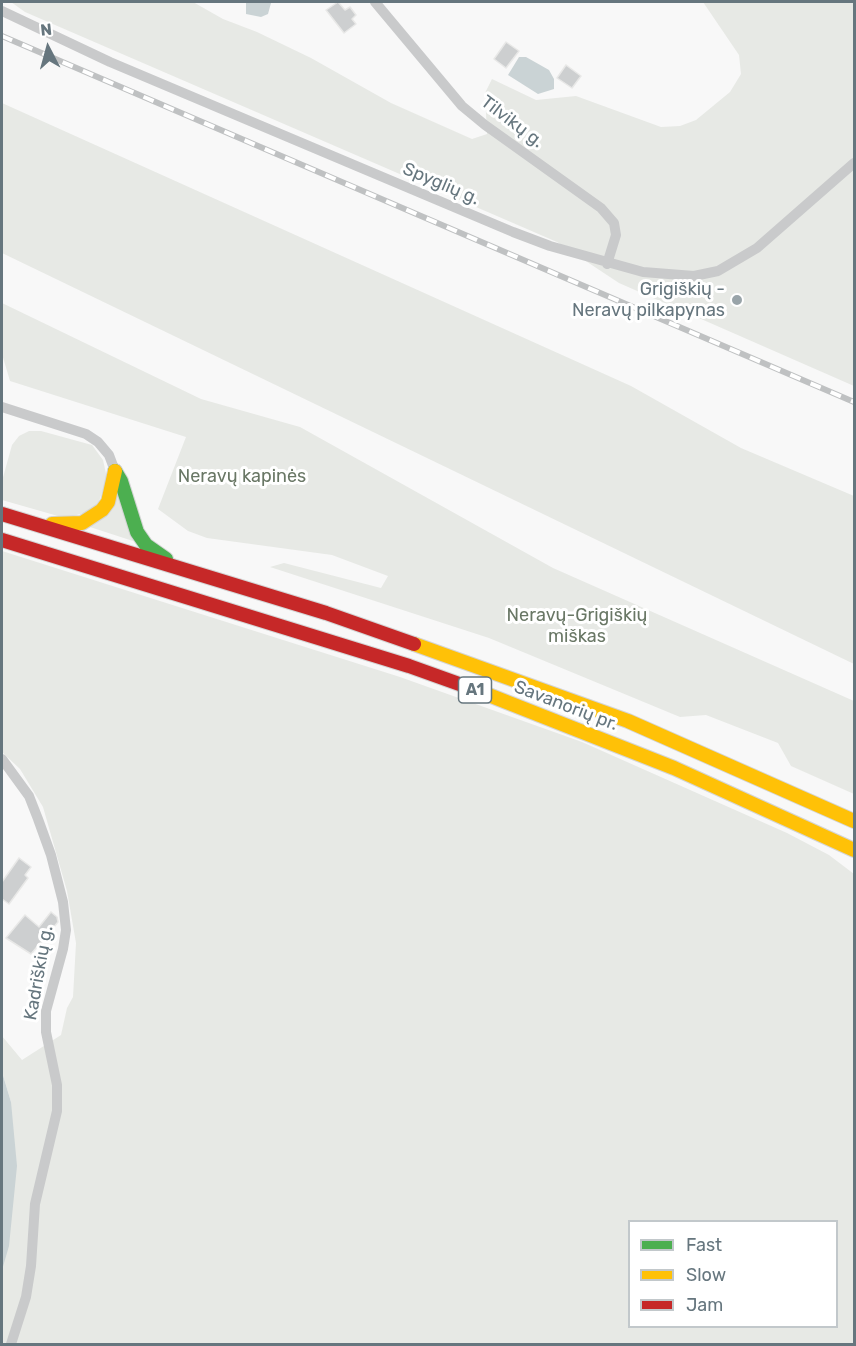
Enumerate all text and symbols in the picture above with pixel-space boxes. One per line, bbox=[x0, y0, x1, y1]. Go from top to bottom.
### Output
north arrow bbox=[18, 18, 78, 78]
text: N bbox=[39, 20, 53, 40]
street label: Tilvikų g. bbox=[476, 91, 548, 153]
street label: Spyglių g. bbox=[399, 158, 483, 210]
place label: Grigiškių - Neravų pilkapynas bbox=[572, 279, 725, 322]
marker: Grigiškių - Neravų pilkapynas bbox=[730, 293, 744, 307]
park label: Neravų kapinės bbox=[178, 466, 306, 488]
park label: Neravų-Grigiškių miškas bbox=[507, 605, 647, 648]
street label: Savanorių pr. bbox=[511, 676, 621, 736]
road number: A1 bbox=[458, 677, 492, 703]
street label: Kadriškių g. bbox=[20, 924, 58, 1022]
legend bbox=[628, 1220, 838, 1328]
text: Fast bbox=[686, 1234, 722, 1256]
text: Slow bbox=[686, 1264, 726, 1286]
text: Jam bbox=[686, 1294, 723, 1316]

